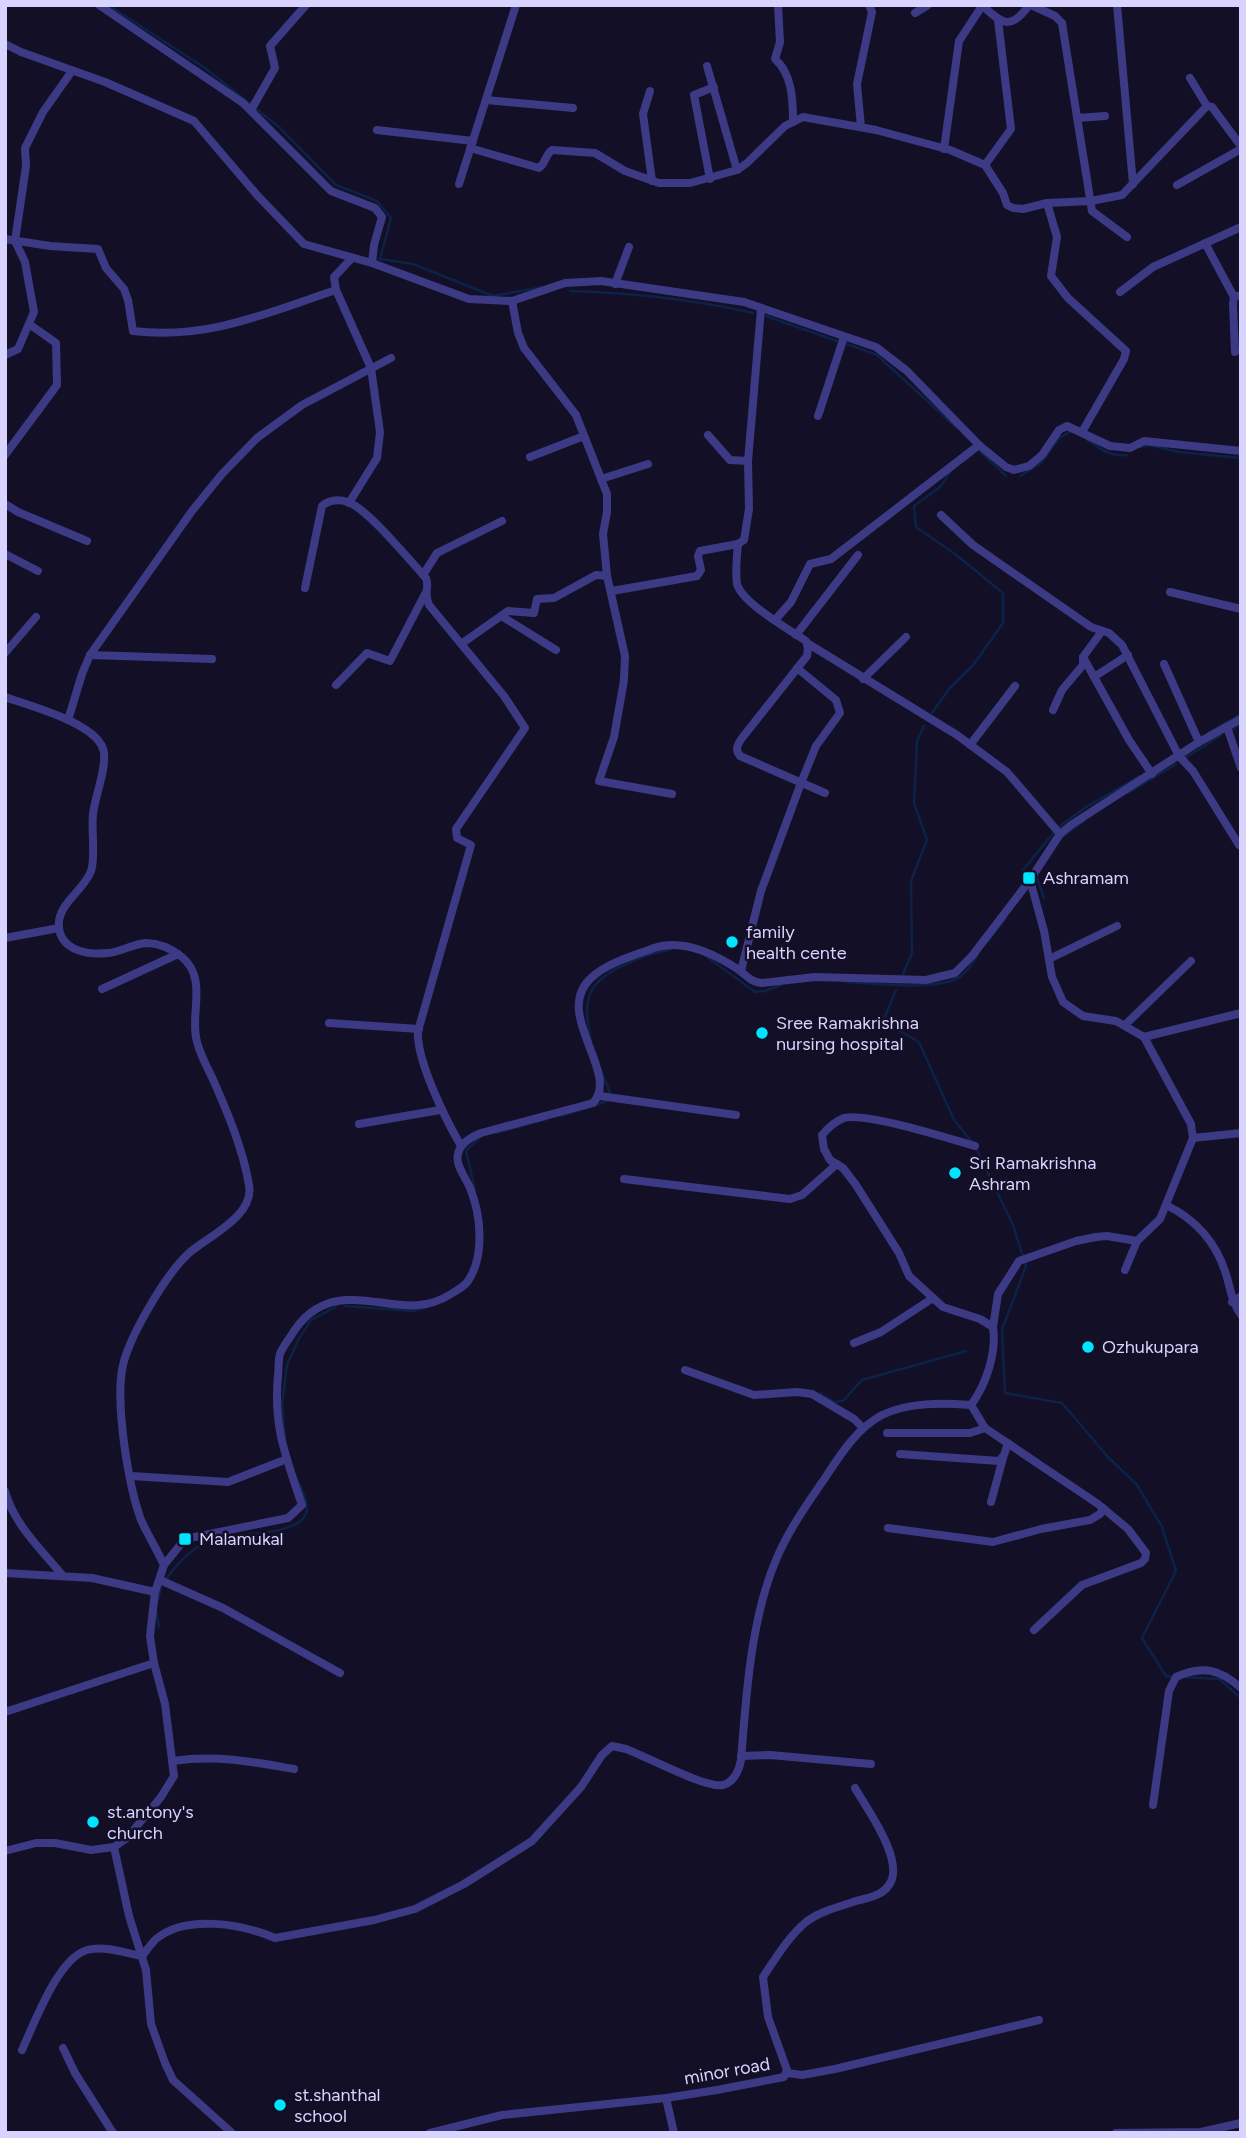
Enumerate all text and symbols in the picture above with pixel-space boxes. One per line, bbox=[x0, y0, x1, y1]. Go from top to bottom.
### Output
place label: Ashramam bbox=[1043, 867, 1129, 889]
marker: Ashramam bbox=[1021, 870, 1037, 886]
place label: family health cente bbox=[746, 921, 847, 964]
marker: family health cente bbox=[724, 934, 740, 950]
place label: Sree Ramakrishna nursing hospital bbox=[776, 1012, 919, 1055]
marker: Sree Ramakrishna nursing hospital bbox=[754, 1025, 770, 1041]
place label: Sri Ramakrishna Ashram bbox=[969, 1152, 1096, 1195]
marker: Sri Ramakrishna Ashram bbox=[947, 1165, 963, 1181]
place label: Ozhukupara bbox=[1102, 1336, 1199, 1358]
marker: Ozhukupara bbox=[1080, 1339, 1096, 1355]
place label: Malamukal bbox=[199, 1528, 284, 1550]
marker: Malamukal bbox=[177, 1531, 193, 1547]
place label: st.antony's church bbox=[107, 1801, 194, 1844]
marker: st.antony's church bbox=[85, 1814, 101, 1830]
street label: minor road bbox=[682, 2053, 772, 2089]
place label: st.shanthal school bbox=[294, 2084, 381, 2127]
marker: st.shanthal school bbox=[272, 2097, 288, 2113]

